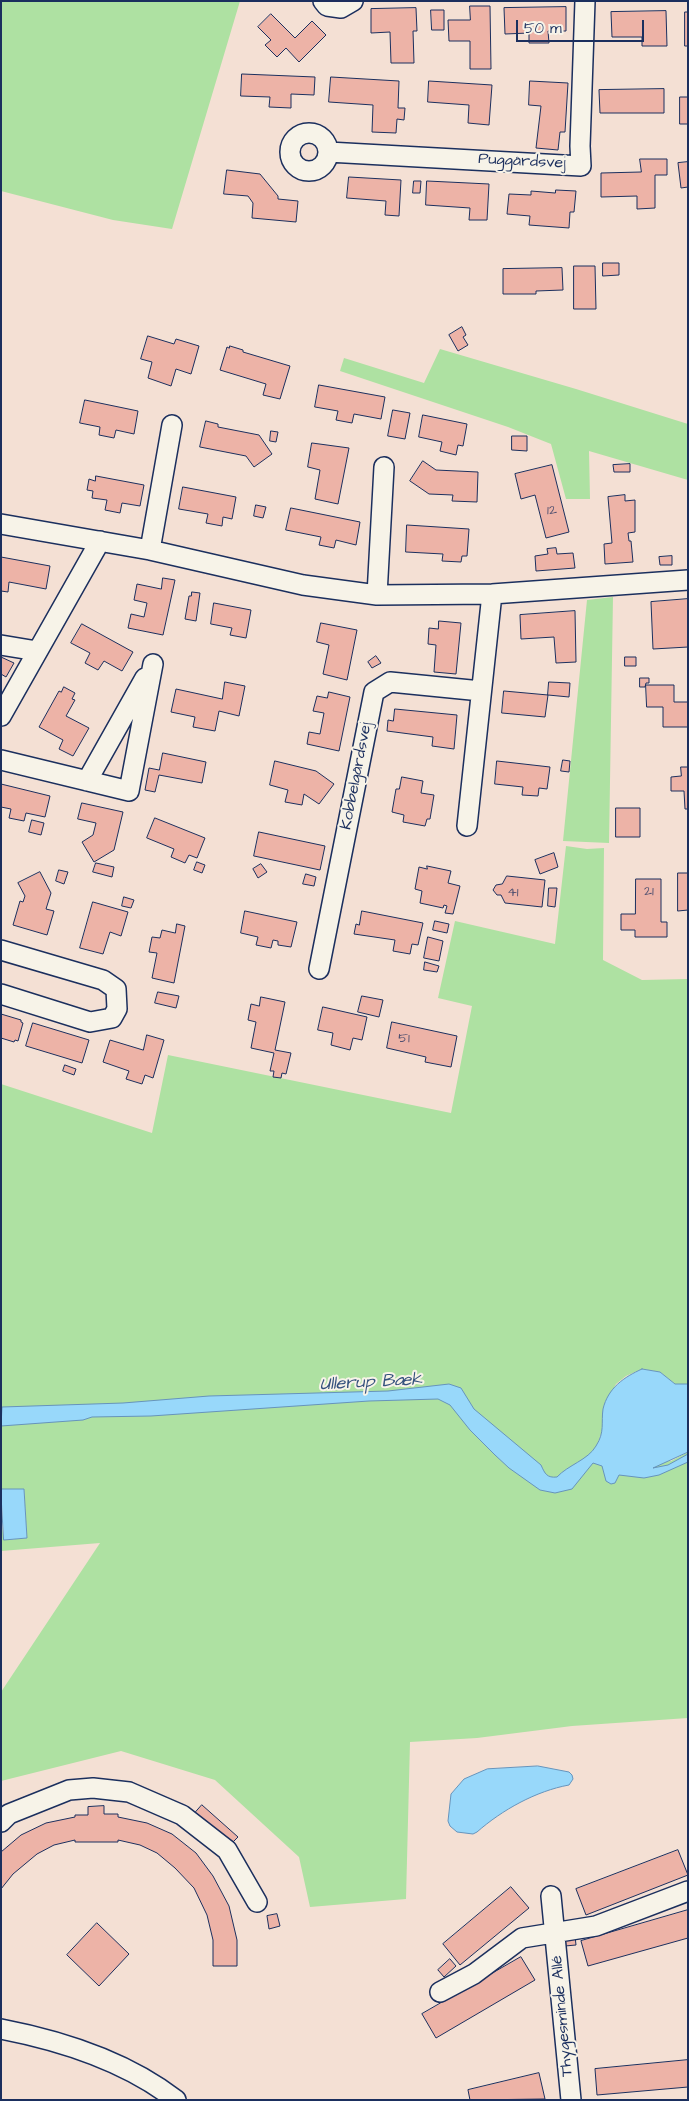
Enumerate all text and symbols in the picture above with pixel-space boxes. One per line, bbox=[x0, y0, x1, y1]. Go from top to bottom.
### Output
scale bar bbox=[519, 10, 646, 42]
text: 50 m bbox=[524, 18, 562, 39]
street label: Puggårdsvej bbox=[478, 150, 566, 174]
house number: 12 bbox=[547, 503, 557, 519]
street label: Kobbelgårdsvej bbox=[337, 721, 377, 831]
house number: 21 bbox=[644, 884, 654, 900]
house number: 41 bbox=[507, 885, 519, 901]
house number: 51 bbox=[398, 1031, 410, 1047]
water label: Ullerup Bæk bbox=[319, 1370, 423, 1396]
street label: Thygesminde Allé bbox=[548, 1955, 578, 2077]

